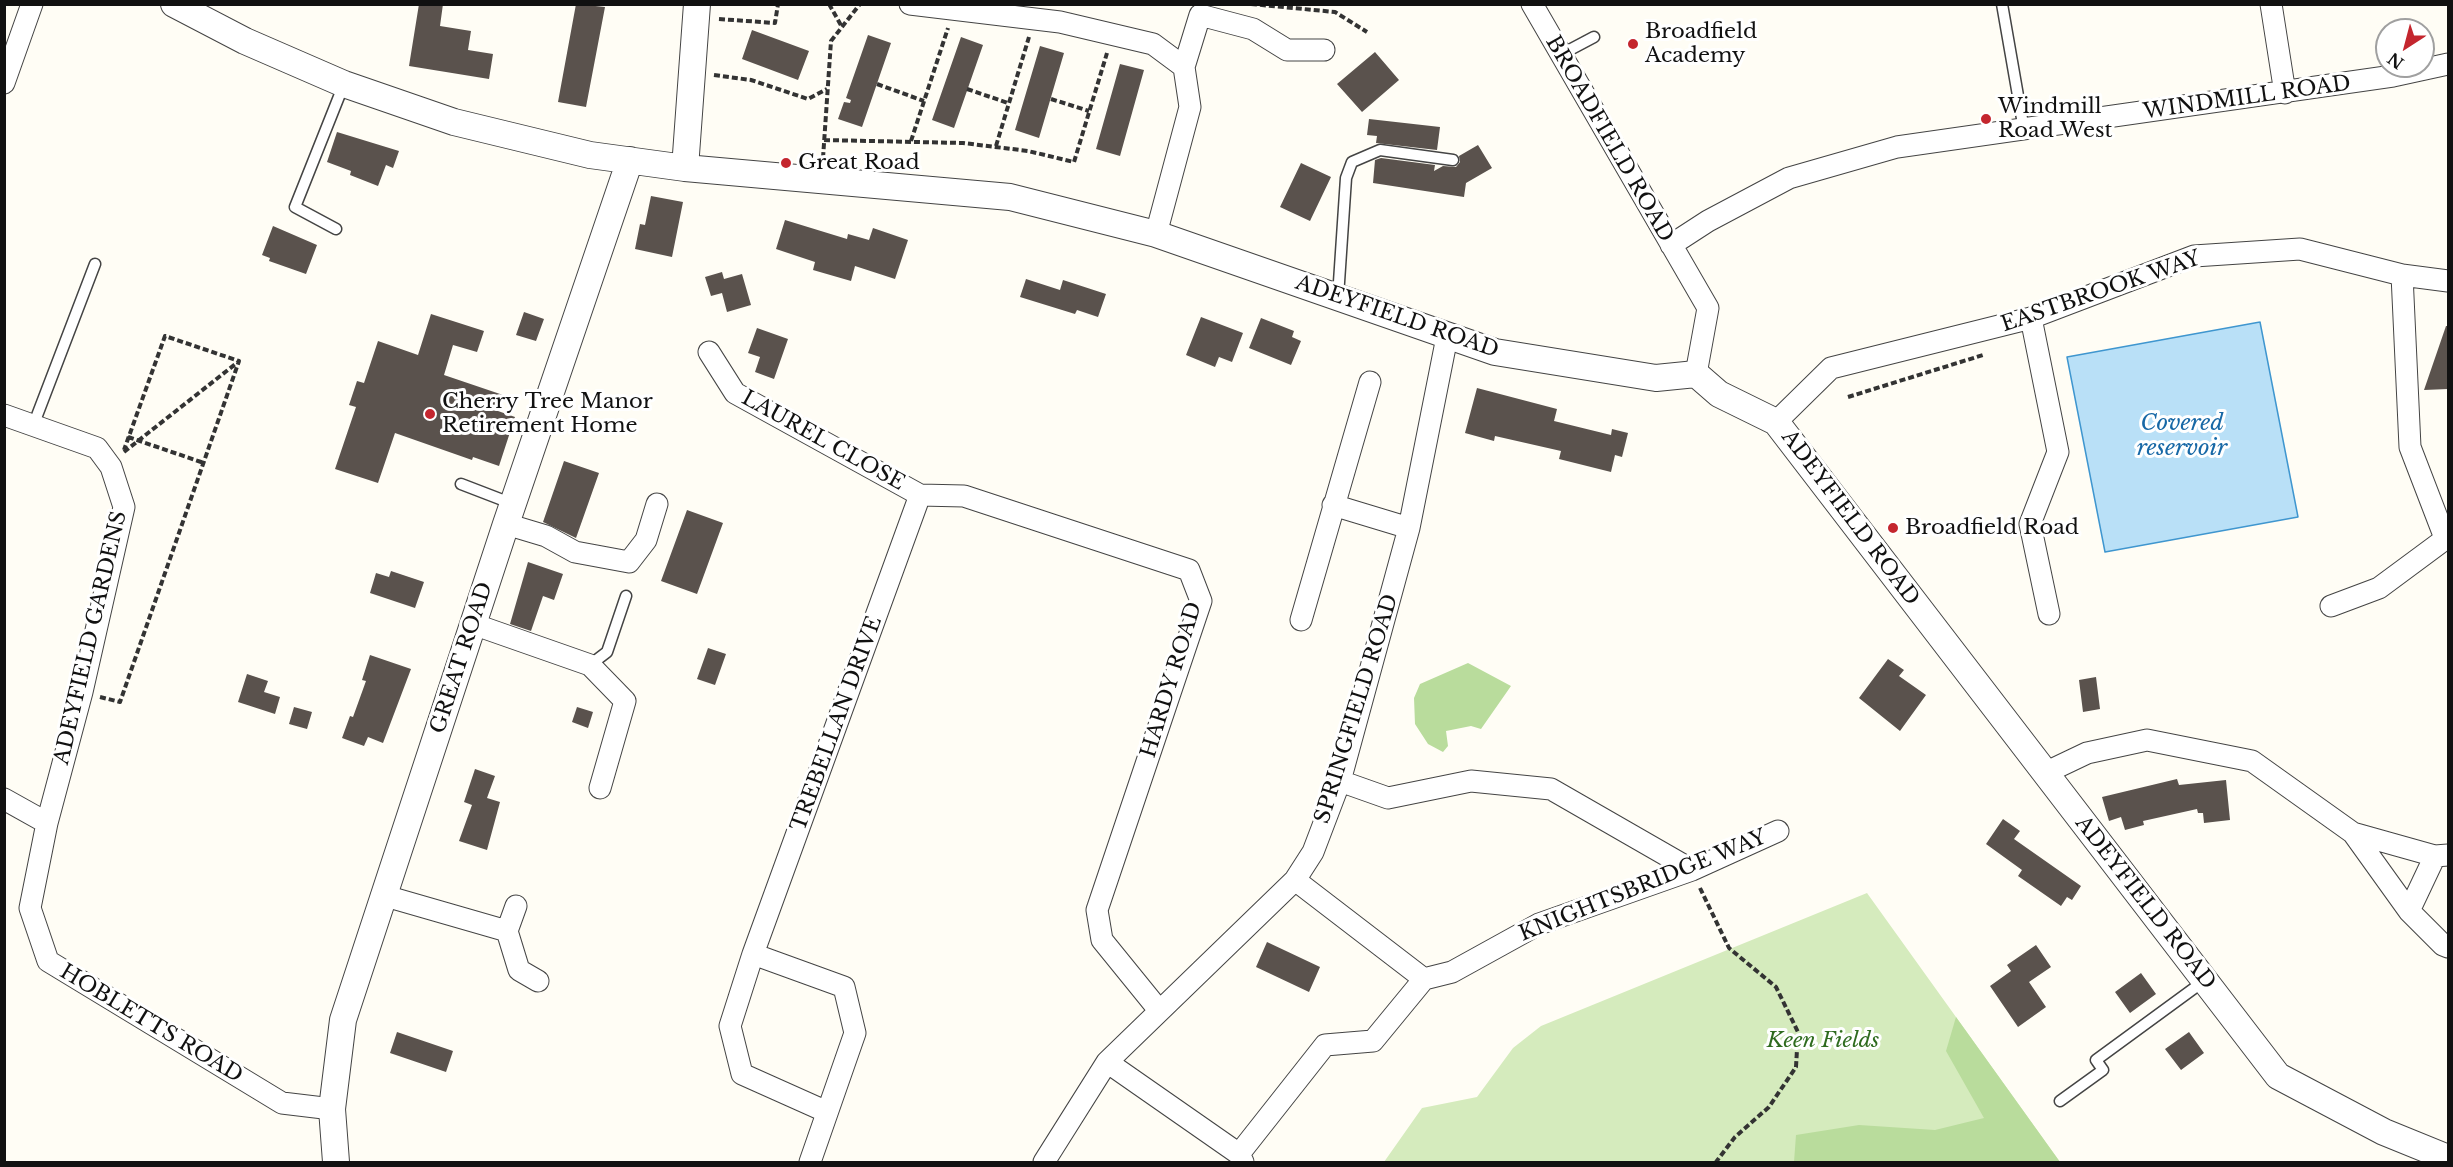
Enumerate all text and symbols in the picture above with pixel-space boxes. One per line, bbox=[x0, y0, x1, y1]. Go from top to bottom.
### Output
north arrow bbox=[2375, 18, 2435, 78]
place label: Broadfield Academy bbox=[1645, 19, 1757, 69]
street label: BROADFIELD ROAD bbox=[1540, 31, 1678, 247]
marker: Broadfield Academy bbox=[1626, 37, 1640, 51]
text: N bbox=[2384, 48, 2408, 73]
street label: WINDMILL ROAD bbox=[2142, 71, 2352, 125]
place label: Windmill Road West bbox=[1998, 94, 2112, 144]
marker: Windmill Road West bbox=[1979, 112, 1993, 126]
place label: Great Road bbox=[798, 150, 920, 176]
marker: Great Road bbox=[779, 156, 793, 170]
street label: EASTBROOK WAY bbox=[1998, 246, 2204, 338]
street label: ADEYFIELD ROAD bbox=[1292, 270, 1502, 364]
street label: LAUREL CLOSE bbox=[737, 386, 909, 496]
place label: Cherry Tree Manor Retirement Home bbox=[442, 389, 653, 439]
marker: Cherry Tree Manor Retirement Home bbox=[423, 407, 437, 421]
water label: Covered reservoir bbox=[2137, 411, 2227, 463]
street label: ADEYFIELD ROAD bbox=[1776, 425, 1924, 611]
street label: ADEYFIELD GARDENS bbox=[50, 509, 132, 767]
place label: Broadfield Road bbox=[1905, 515, 2079, 541]
marker: Broadfield Road bbox=[1886, 521, 1900, 535]
street label: GREAT ROAD bbox=[426, 579, 498, 737]
street label: SPRINGFIELD ROAD bbox=[1310, 591, 1404, 827]
street label: HARDY ROAD bbox=[1136, 599, 1208, 761]
street label: TREBELLAN DRIVE bbox=[786, 613, 888, 835]
street label: ADEYFIELD ROAD bbox=[2069, 811, 2221, 995]
street label: KNIGHTSBRIDGE WAY bbox=[1516, 825, 1770, 947]
street label: HOBLETTS ROAD bbox=[55, 959, 247, 1089]
park label: Keen Fields bbox=[1767, 1028, 1879, 1054]

